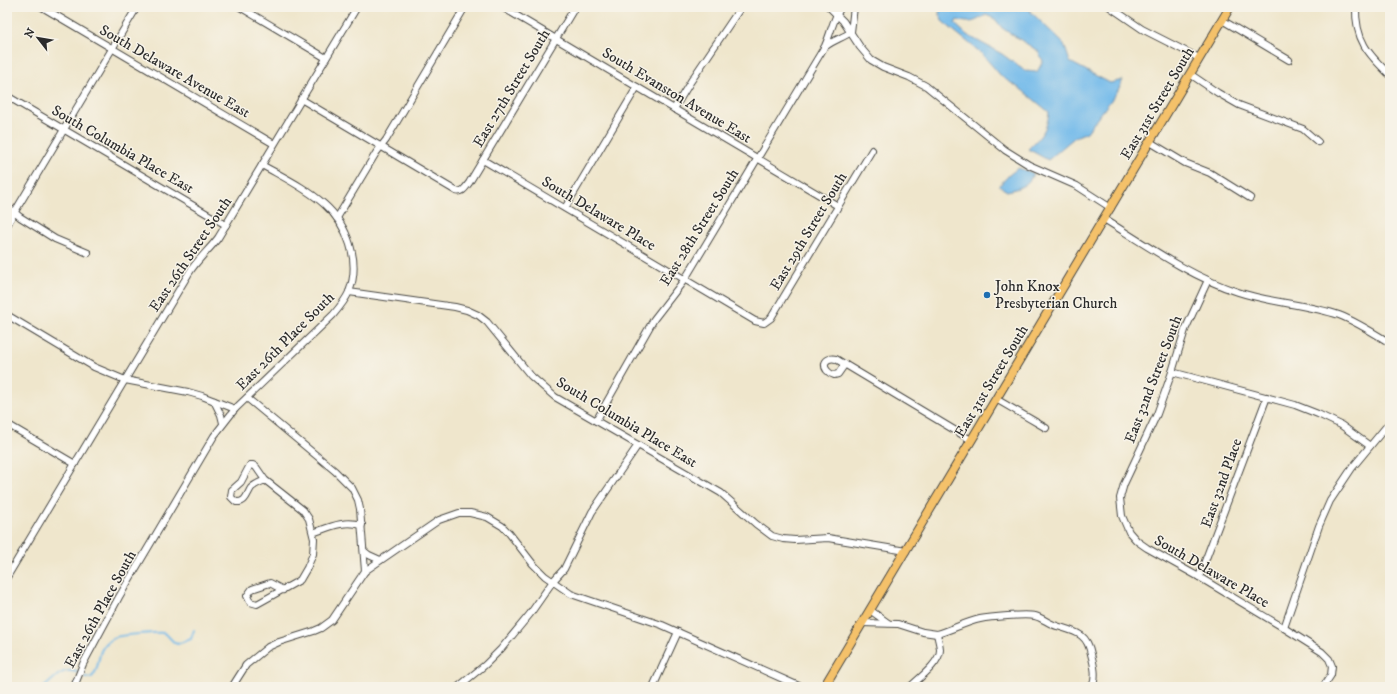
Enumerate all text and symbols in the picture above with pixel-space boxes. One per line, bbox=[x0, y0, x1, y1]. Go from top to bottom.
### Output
north arrow bbox=[18, 18, 58, 58]
street label: South Delaware Avenue East bbox=[96, 21, 254, 122]
text: N bbox=[22, 26, 39, 41]
street label: East 27th Street South bbox=[469, 26, 554, 151]
street label: South Evanston Avenue East bbox=[599, 43, 755, 148]
street label: East 31st Street South bbox=[1116, 43, 1199, 163]
street label: South Columbia Place East bbox=[48, 101, 197, 198]
street label: East 28th Street South bbox=[656, 165, 743, 289]
street label: East 29th Street South bbox=[766, 169, 851, 294]
street label: South Delaware Place bbox=[538, 172, 659, 255]
street label: East 26th Street South bbox=[145, 193, 236, 315]
place label: John Knox Presbyterian Church bbox=[993, 277, 1118, 313]
street label: East 26th Place South bbox=[232, 288, 339, 395]
marker: John Knox Presbyterian Church bbox=[982, 290, 992, 300]
street label: East 32nd Street South bbox=[1120, 313, 1187, 446]
street label: East 31st Street South bbox=[950, 321, 1033, 441]
street label: South Columbia Place East bbox=[553, 373, 701, 472]
street label: East 32nd Place bbox=[1197, 436, 1246, 530]
street label: South Delaware Place bbox=[1151, 531, 1273, 612]
street label: East 26th Place South bbox=[60, 547, 141, 671]

